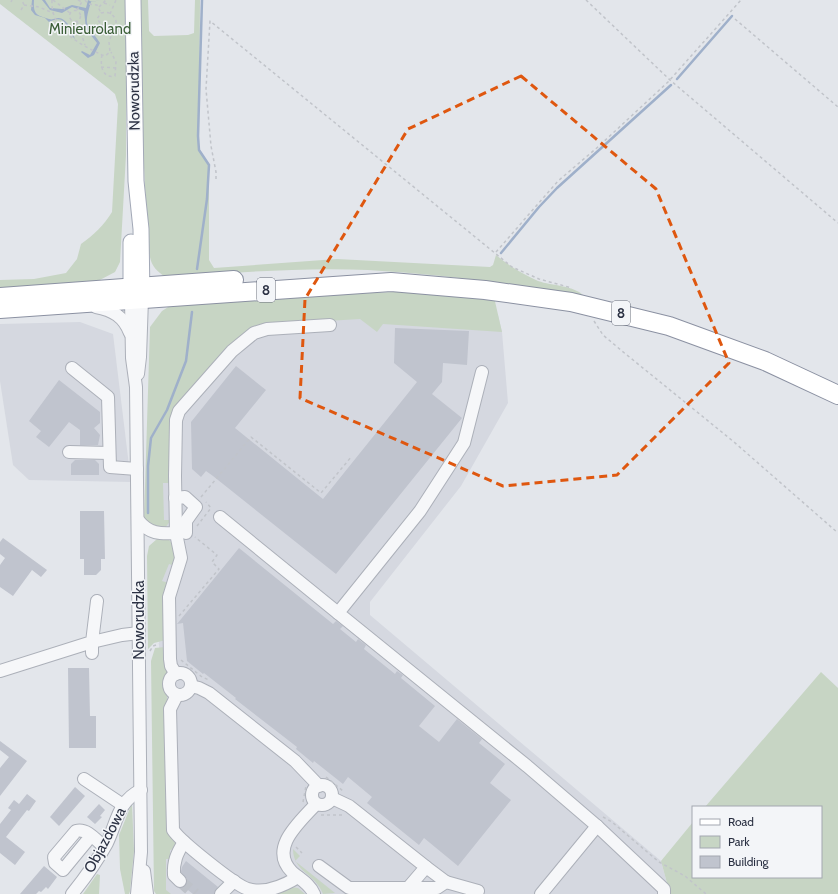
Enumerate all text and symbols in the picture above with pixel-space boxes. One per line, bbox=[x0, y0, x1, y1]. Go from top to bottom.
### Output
park label: Minieuroland bbox=[49, 20, 131, 38]
street label: Noworudzka bbox=[124, 50, 144, 131]
road number: 8 bbox=[257, 278, 275, 302]
road number: 8 bbox=[612, 301, 630, 325]
street label: Noworudzka bbox=[130, 580, 148, 660]
street label: Objazdowa bbox=[80, 803, 130, 876]
legend bbox=[692, 806, 822, 878]
text: Road bbox=[728, 814, 754, 829]
text: Park bbox=[728, 834, 750, 849]
text: Building bbox=[728, 854, 770, 869]

